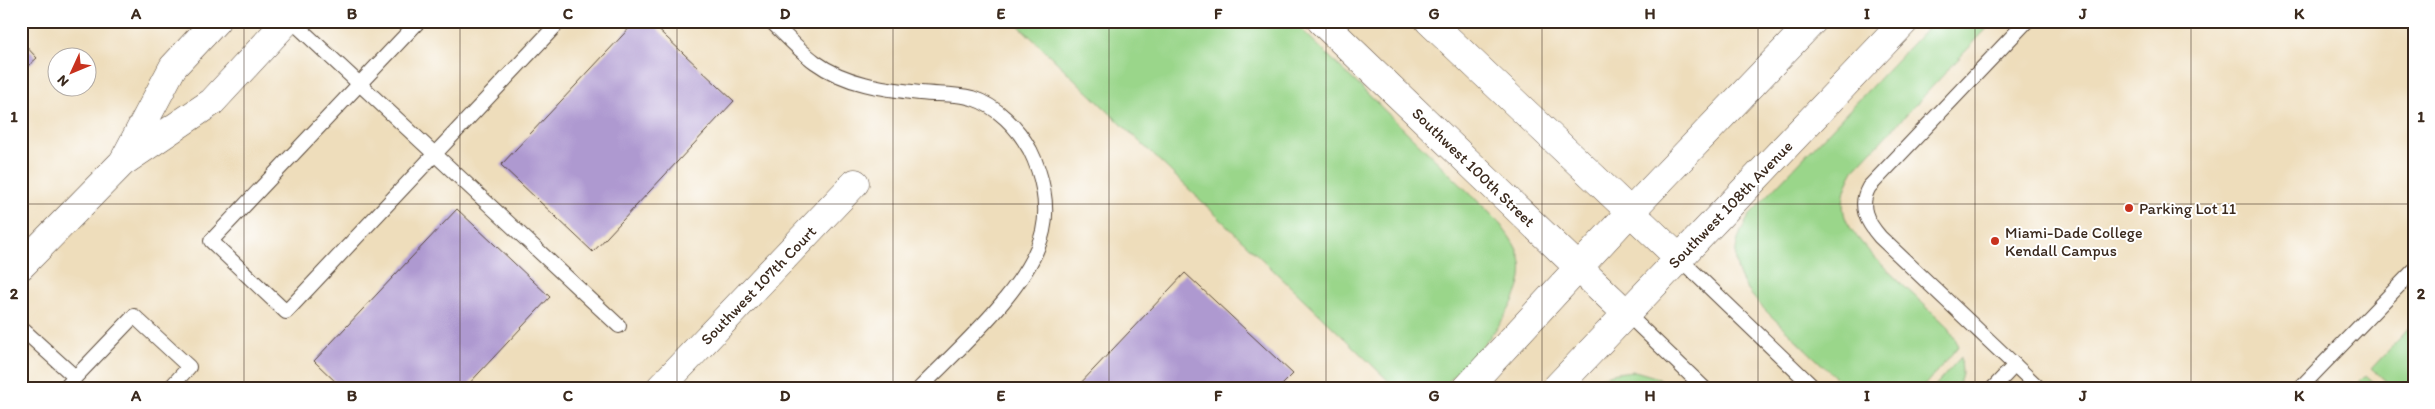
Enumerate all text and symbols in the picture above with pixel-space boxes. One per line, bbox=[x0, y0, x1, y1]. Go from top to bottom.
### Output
text: A bbox=[130, 4, 142, 23]
text: B bbox=[347, 4, 358, 23]
text: C bbox=[563, 4, 574, 23]
text: D bbox=[780, 4, 791, 23]
text: E bbox=[997, 4, 1006, 23]
text: F bbox=[1214, 4, 1223, 23]
text: G bbox=[1428, 4, 1440, 23]
text: H bbox=[1644, 4, 1656, 23]
text: I bbox=[1864, 4, 1870, 23]
text: J bbox=[2078, 4, 2087, 23]
text: K bbox=[2294, 4, 2305, 23]
north arrow bbox=[48, 48, 98, 98]
text: N bbox=[54, 71, 72, 90]
street label: Southwest 100th Street bbox=[1408, 104, 1539, 231]
text: 1 bbox=[10, 107, 18, 126]
text: 1 bbox=[2417, 107, 2425, 126]
street label: Southwest 108th Avenue bbox=[1664, 136, 1797, 272]
place label: Parking Lot 11 bbox=[2139, 199, 2237, 218]
marker: Parking Lot 11 bbox=[2123, 202, 2135, 214]
street label: Southwest 107th Court bbox=[697, 222, 820, 349]
place label: Miami-Dade College Kendall Campus bbox=[2005, 223, 2143, 260]
marker: Miami-Dade College Kendall Campus bbox=[1989, 235, 2001, 247]
text: 2 bbox=[10, 284, 19, 303]
text: 2 bbox=[2417, 284, 2426, 303]
text: A bbox=[130, 386, 142, 405]
text: B bbox=[347, 386, 358, 405]
text: C bbox=[563, 386, 574, 405]
text: D bbox=[780, 386, 791, 405]
text: E bbox=[997, 386, 1006, 405]
text: F bbox=[1214, 386, 1223, 405]
text: G bbox=[1428, 386, 1440, 405]
text: H bbox=[1644, 386, 1656, 405]
text: I bbox=[1864, 386, 1870, 405]
text: J bbox=[2078, 386, 2087, 405]
text: K bbox=[2294, 386, 2305, 405]

